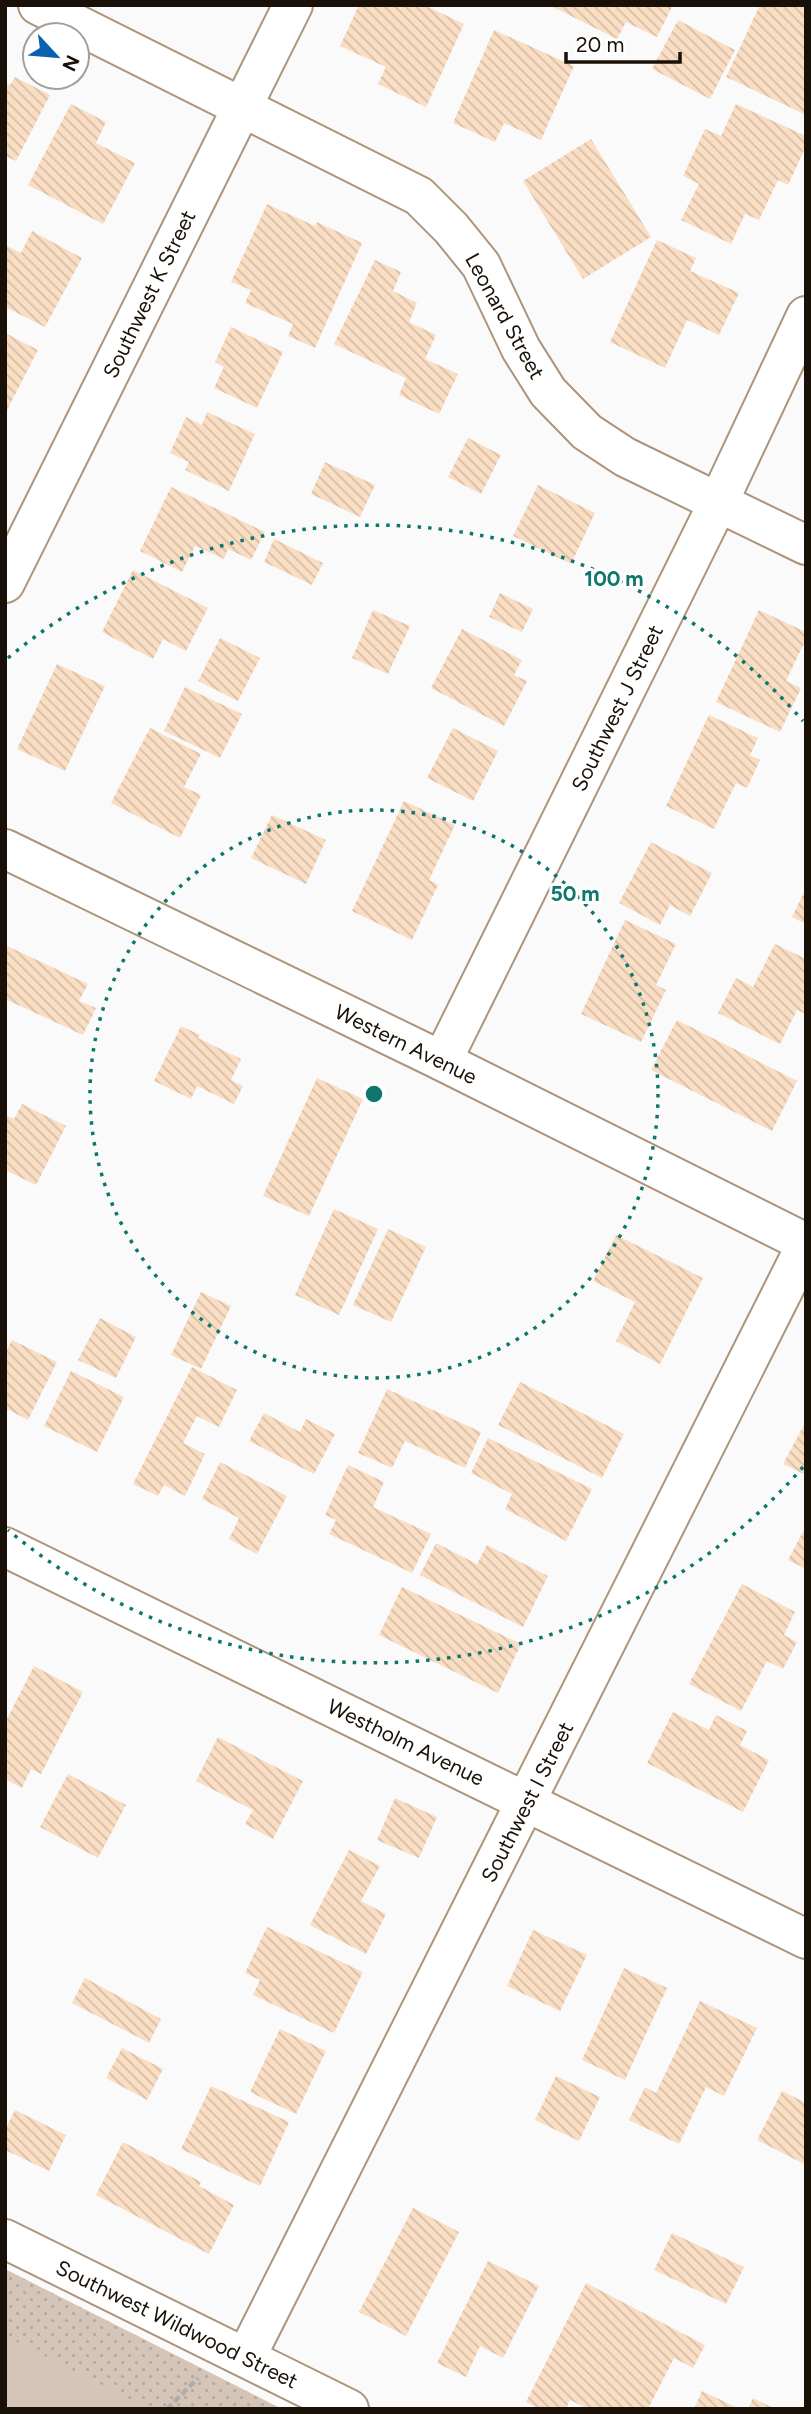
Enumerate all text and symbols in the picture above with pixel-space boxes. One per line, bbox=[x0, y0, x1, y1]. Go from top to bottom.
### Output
north arrow bbox=[21, 21, 91, 91]
scale bar bbox=[566, 21, 680, 65]
text: 20 m bbox=[576, 32, 624, 57]
text: N bbox=[57, 52, 84, 75]
street label: Southwest K Street bbox=[98, 206, 201, 382]
street label: Leonard Street bbox=[460, 249, 550, 384]
text: 100 m bbox=[584, 566, 644, 591]
street label: Southwest J Street bbox=[566, 621, 668, 795]
text: 50 m bbox=[550, 881, 600, 906]
street label: Western Avenue bbox=[331, 999, 481, 1089]
centre of rings bbox=[362, 1082, 386, 1106]
street label: Westholm Avenue bbox=[324, 1693, 488, 1791]
street label: Southwest I Street bbox=[476, 1718, 578, 1886]
street label: Southwest Wildwood Street bbox=[52, 2255, 302, 2394]

